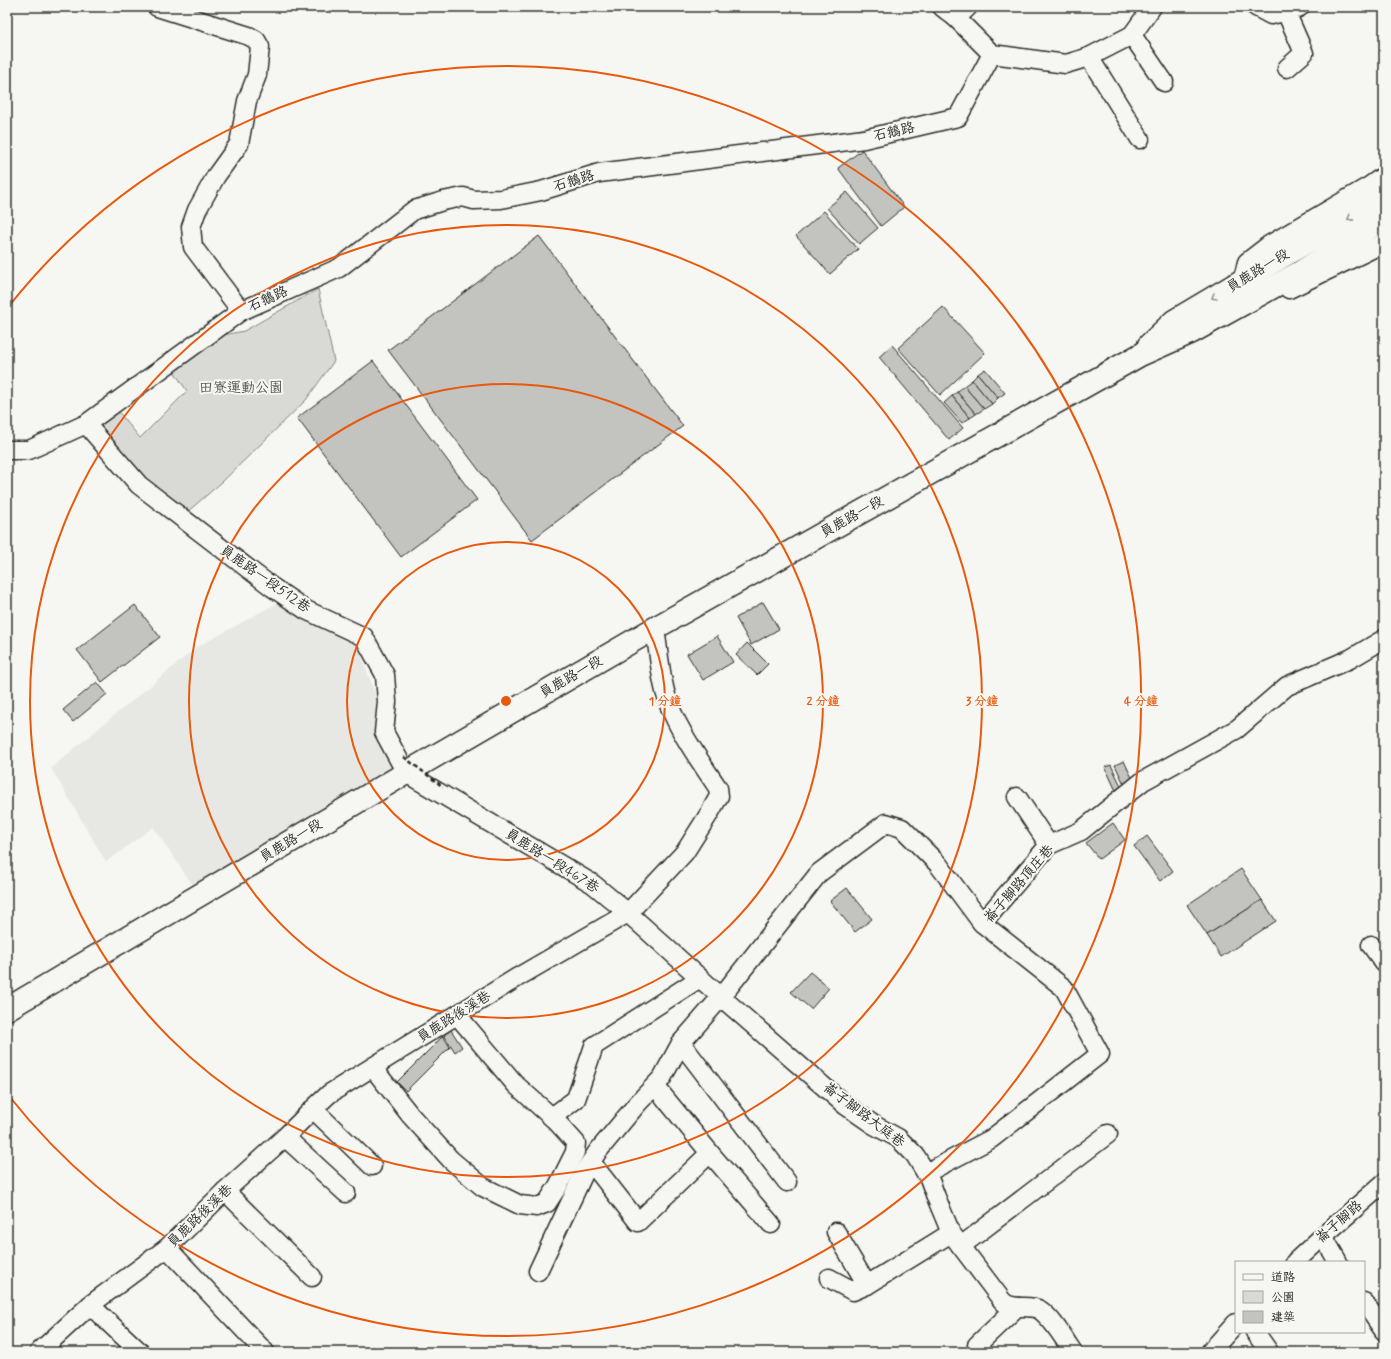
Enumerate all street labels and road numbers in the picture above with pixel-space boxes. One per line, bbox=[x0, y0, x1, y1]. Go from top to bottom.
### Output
street label: 石鵝路 bbox=[872, 119, 916, 145]
street label: 石鵝路 bbox=[551, 166, 597, 196]
street label: 員鹿路一段 bbox=[1223, 245, 1293, 297]
street label: 石鵝路 bbox=[245, 282, 291, 316]
street label: 員鹿路一段 bbox=[817, 492, 887, 542]
street label: 員鹿路一段512巷 bbox=[216, 541, 315, 618]
street label: 員鹿路一段 bbox=[536, 652, 606, 702]
street label: 員鹿路一段 bbox=[256, 815, 326, 867]
street label: 員鹿路一段467巷 bbox=[502, 825, 603, 898]
street label: 崙子腳路頂庄巷 bbox=[980, 840, 1059, 927]
street label: 員鹿路後溪巷 bbox=[414, 987, 495, 1047]
street label: 崙子腳路大庭巷 bbox=[819, 1078, 909, 1152]
street label: 員鹿路後溪巷 bbox=[164, 1180, 237, 1252]
street label: 崙子腳路 bbox=[1312, 1197, 1366, 1247]

